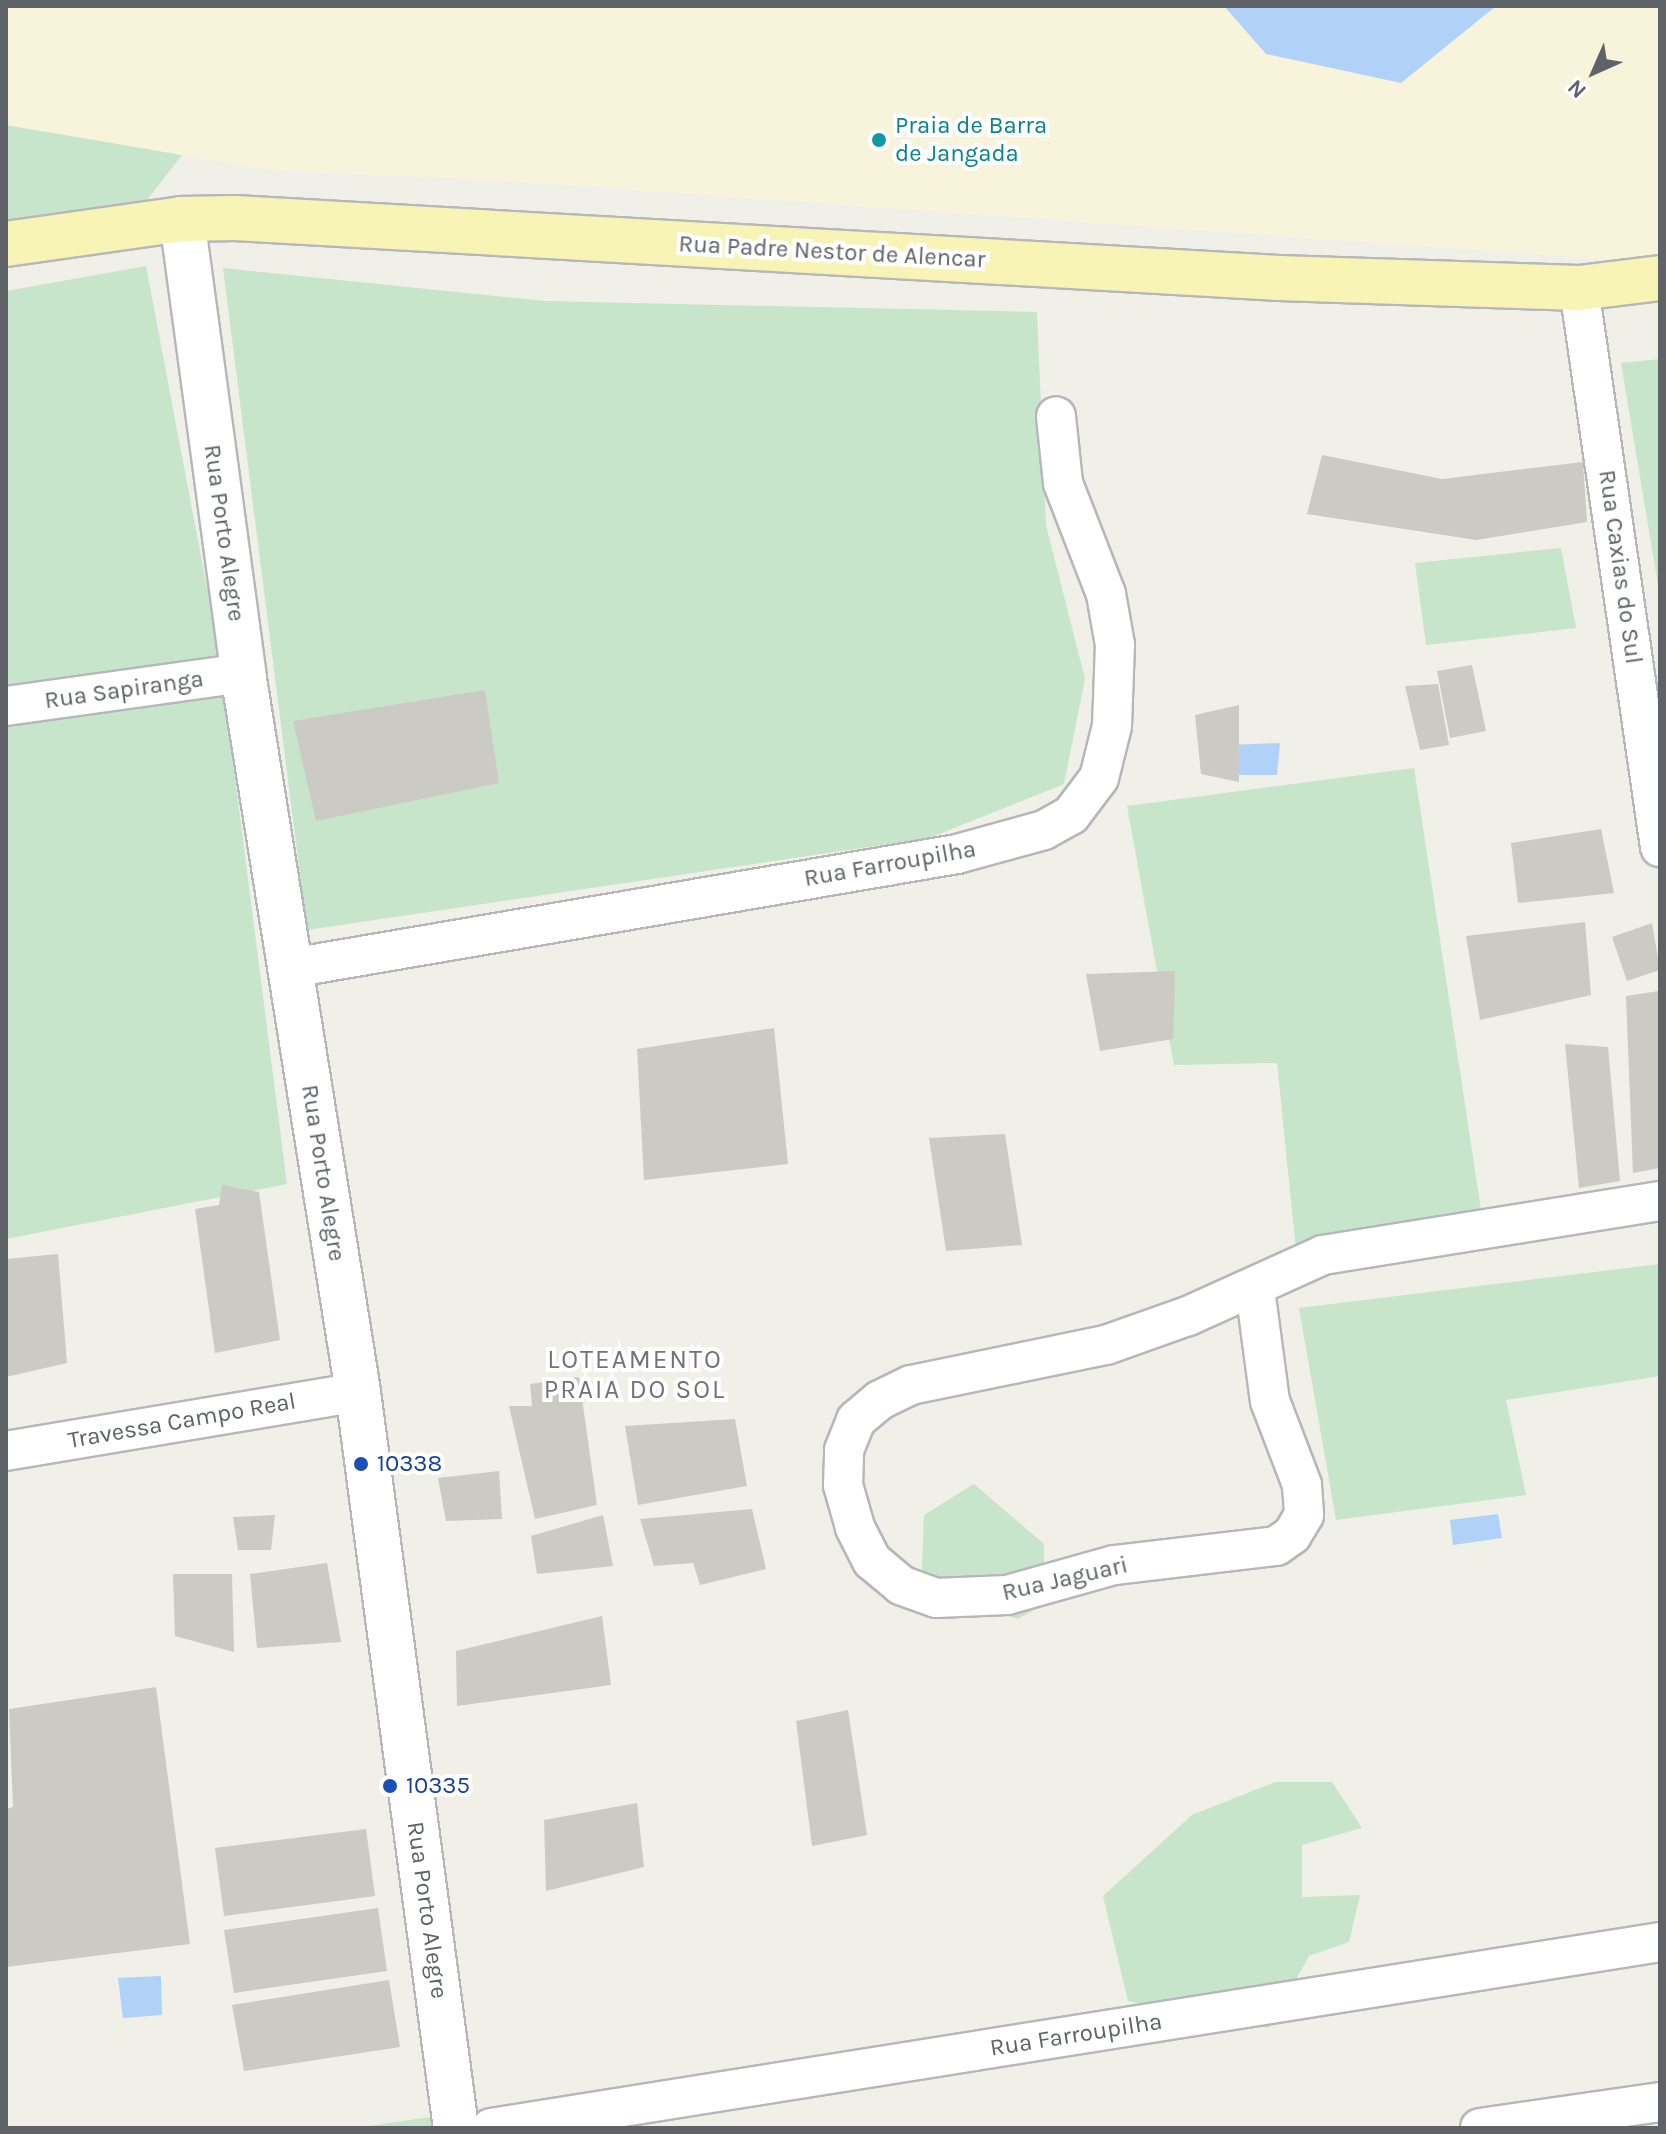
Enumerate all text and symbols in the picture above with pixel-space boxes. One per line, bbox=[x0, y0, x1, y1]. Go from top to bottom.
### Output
north arrow bbox=[1554, 32, 1634, 112]
text: N bbox=[1562, 74, 1592, 104]
place label: Praia de Barra de Jangada bbox=[895, 112, 1047, 168]
marker: Praia de Barra de Jangada bbox=[870, 131, 888, 149]
street label: Rua Padre Nestor de Alencar bbox=[678, 230, 986, 274]
street label: Rua Porto Alegre bbox=[197, 443, 251, 623]
street label: Rua Caxias do Sul bbox=[1592, 468, 1648, 666]
street label: Rua Sapiranga bbox=[43, 665, 205, 715]
street label: Rua Farroupilha bbox=[802, 835, 978, 893]
street label: Rua Porto Alegre bbox=[295, 1083, 351, 1263]
district label: LOTEAMENTO PRAIA DO SOL bbox=[544, 1344, 726, 1406]
street label: Travessa Campo Real bbox=[66, 1387, 298, 1455]
place label: 10338 bbox=[377, 1450, 442, 1478]
marker: 10338 bbox=[352, 1455, 370, 1473]
street label: Rua Jaguari bbox=[999, 1551, 1131, 1607]
place label: 10335 bbox=[406, 1772, 470, 1800]
marker: 10335 bbox=[381, 1777, 399, 1795]
street label: Rua Porto Alegre bbox=[400, 1820, 454, 2000]
street label: Rua Farroupilha bbox=[988, 2007, 1164, 2063]

